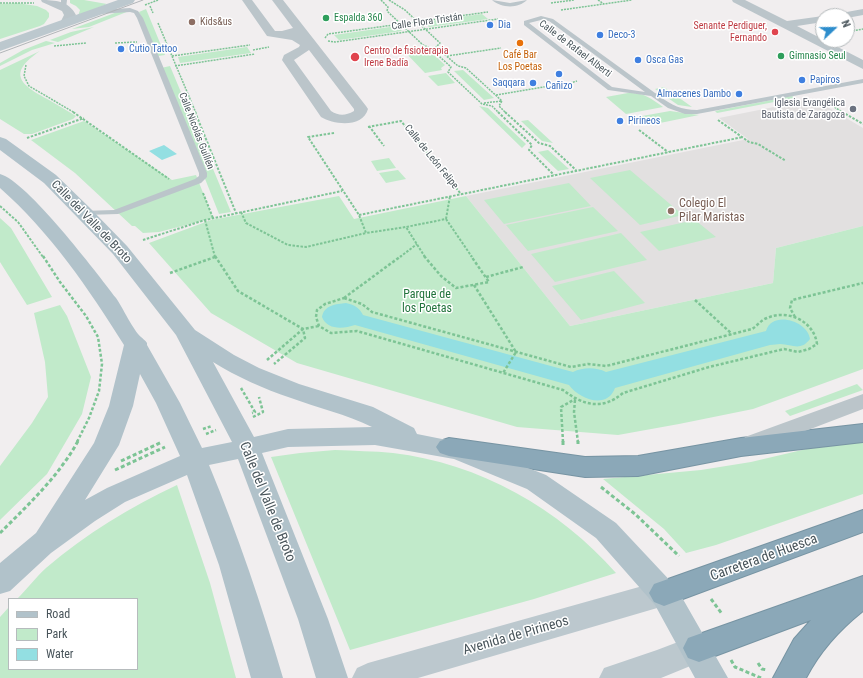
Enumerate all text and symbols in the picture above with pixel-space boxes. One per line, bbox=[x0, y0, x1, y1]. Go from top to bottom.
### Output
north arrow bbox=[815, 8, 855, 48]
street label: Calle Flora Tristán bbox=[391, 11, 463, 33]
place label: Espalda 360 bbox=[334, 12, 382, 24]
marker: Espalda 360 bbox=[321, 13, 331, 23]
place label: Kids&us bbox=[200, 16, 232, 28]
marker: Kids&us bbox=[187, 17, 197, 27]
street label: Calle de Rafael Alberti bbox=[536, 18, 614, 80]
text: N bbox=[838, 18, 853, 29]
place label: Dia bbox=[498, 19, 511, 31]
marker: Dia bbox=[485, 20, 495, 30]
place label: Senante Perdiguer, Fernando bbox=[693, 20, 767, 44]
marker: Senante Perdiguer, Fernando bbox=[770, 27, 780, 37]
place label: Deco-3 bbox=[608, 29, 635, 41]
marker: Deco-3 bbox=[595, 30, 605, 40]
marker: Café Bar Los Poetas bbox=[515, 38, 525, 48]
place label: Cutio Tattoo bbox=[129, 43, 177, 55]
marker: Cutio Tattoo bbox=[116, 44, 126, 54]
place label: Centro de fisioterapia Irene Badía bbox=[364, 45, 448, 68]
place label: Café Bar Los Poetas bbox=[498, 49, 542, 72]
place label: Gimnasio Seul bbox=[789, 50, 846, 62]
marker: Centro de fisioterapia Irene Badía bbox=[349, 51, 361, 63]
marker: Gimnasio Seul bbox=[776, 51, 786, 61]
place label: Osca Gas bbox=[646, 54, 684, 66]
marker: Osca Gas bbox=[633, 55, 643, 65]
marker: Cañizo bbox=[554, 69, 564, 79]
place label: Papiros bbox=[810, 74, 840, 86]
marker: Papiros bbox=[797, 75, 807, 85]
place label: Saqqara bbox=[493, 77, 525, 89]
marker: Saqqara bbox=[528, 78, 538, 88]
place label: Cañizo bbox=[546, 80, 572, 92]
place label: Almacenes Dambo bbox=[657, 88, 731, 100]
marker: Almacenes Dambo bbox=[734, 89, 744, 99]
street label: Calle Nicolás Guillén bbox=[176, 91, 216, 171]
place label: Iglesia Evangélica Bautista de Zaragoza bbox=[761, 97, 845, 120]
marker: Iglesia Evangélica Bautista de Zaragoza bbox=[848, 104, 858, 114]
place label: Pirineos bbox=[628, 115, 660, 127]
marker: Pirineos bbox=[615, 116, 625, 126]
street label: Calle de León Felipe bbox=[401, 122, 461, 192]
street label: Calle del Valle de Broto bbox=[48, 178, 134, 266]
place label: Colegio El Pilar Maristas bbox=[679, 197, 745, 225]
marker: Colegio El Pilar Maristas bbox=[666, 206, 676, 216]
park label: Parque de los Poetas bbox=[402, 288, 452, 316]
street label: Calle del Valle de Broto bbox=[235, 440, 299, 564]
street label: Carretera de Huesca bbox=[708, 531, 820, 585]
legend bbox=[8, 598, 138, 670]
text: Road bbox=[46, 607, 70, 621]
street label: Avenida de Pirineos bbox=[461, 613, 571, 659]
text: Park bbox=[46, 627, 67, 641]
text: Water bbox=[46, 647, 74, 661]

